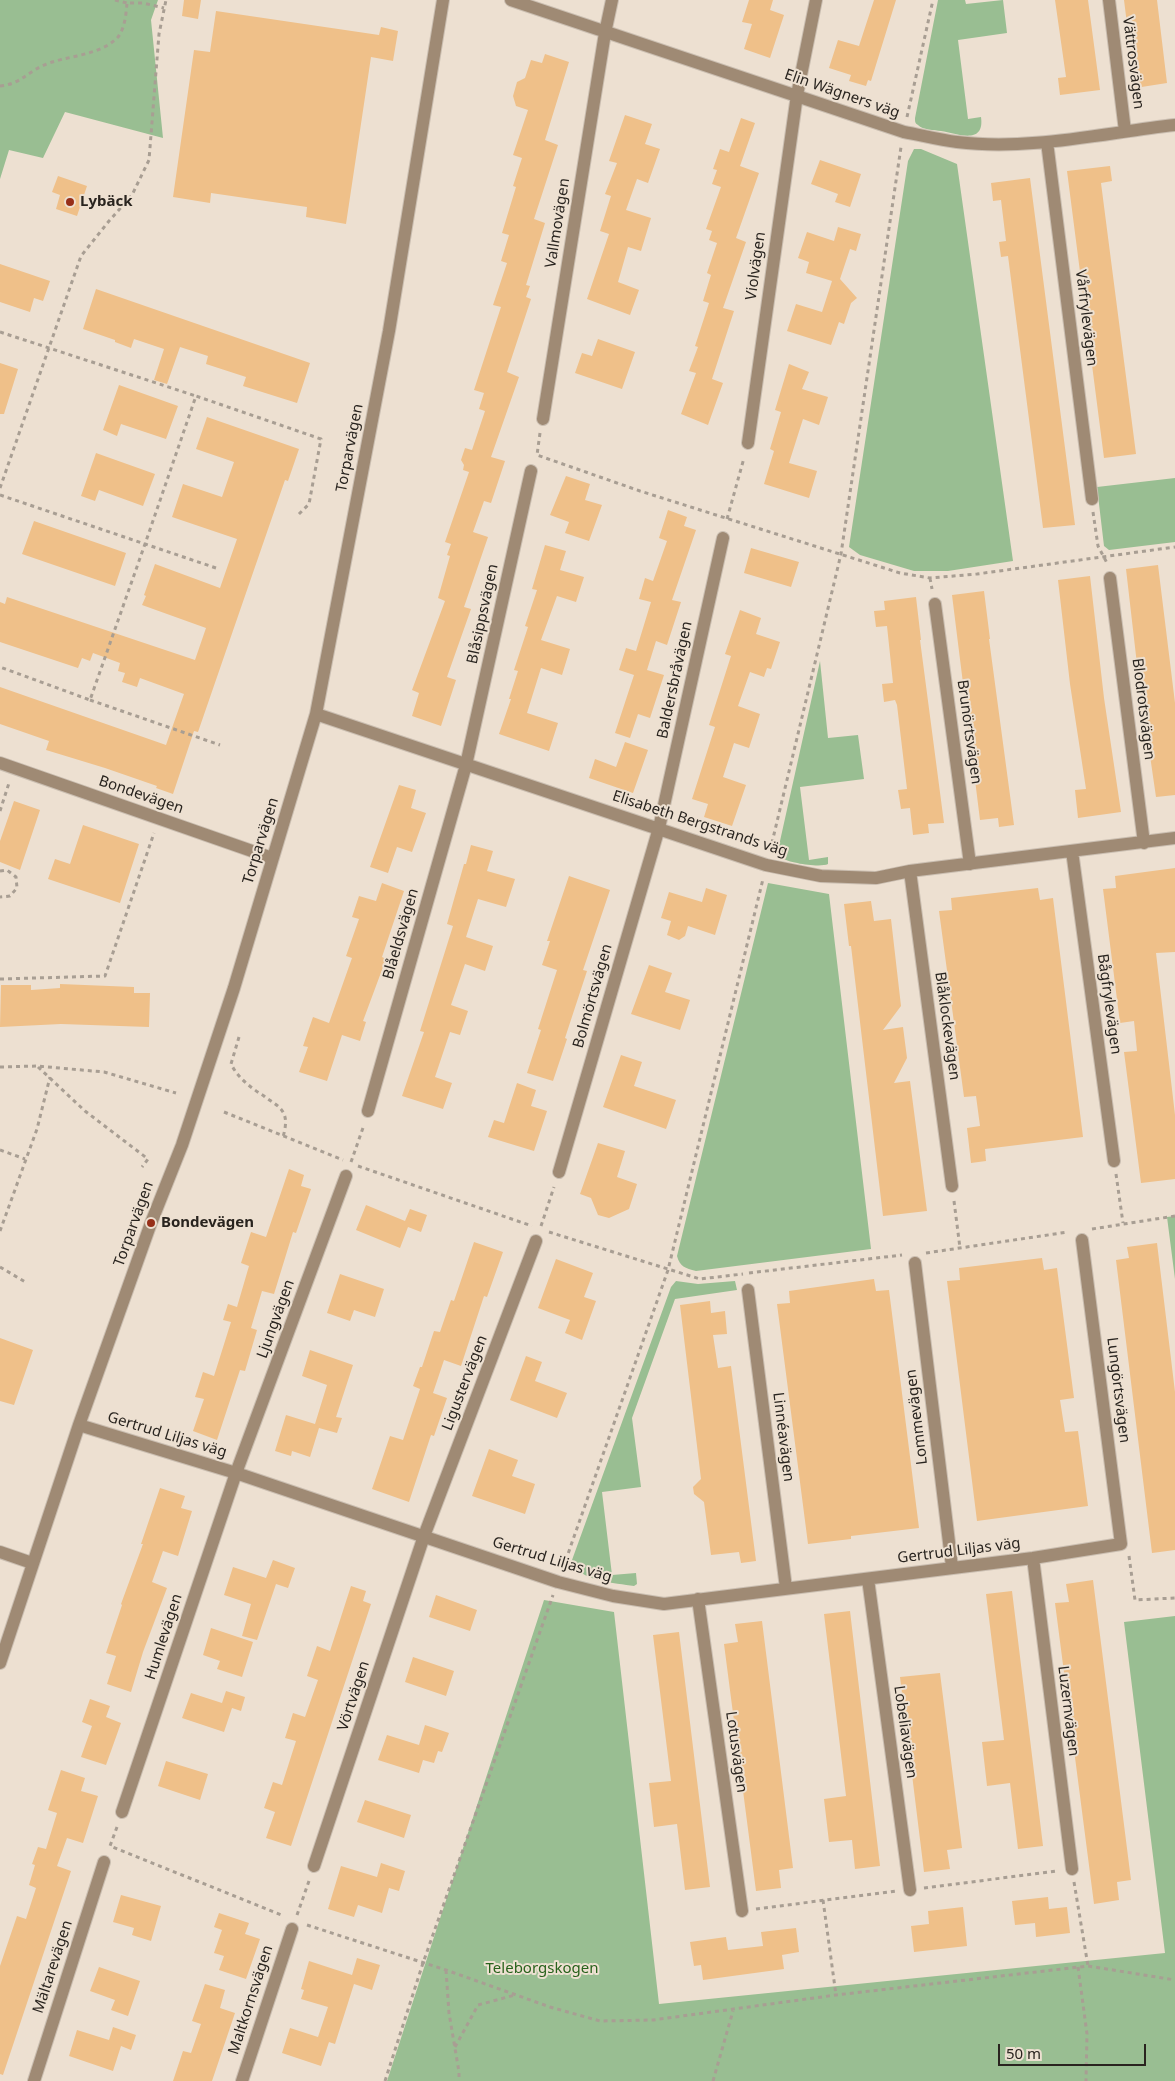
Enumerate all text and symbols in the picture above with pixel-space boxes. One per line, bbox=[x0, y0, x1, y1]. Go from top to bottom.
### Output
street label: Vättrosvägen bbox=[1118, 16, 1148, 110]
street label: Elin Wägners väg bbox=[782, 66, 902, 122]
street label: Vallmovägen bbox=[542, 177, 574, 269]
place label: Lybäck bbox=[80, 193, 132, 211]
marker: Lybäck bbox=[64, 196, 76, 208]
street label: Violvägen bbox=[742, 231, 770, 301]
street label: Vårfrylevägen bbox=[1071, 269, 1101, 367]
street label: Torparvägen bbox=[333, 402, 367, 494]
street label: Blåsippsvägen bbox=[464, 562, 502, 666]
street label: Baldersbråvägen bbox=[654, 620, 696, 740]
street label: Blodrotsvägen bbox=[1128, 657, 1158, 761]
street label: Brunörtsvägen bbox=[953, 679, 985, 785]
street label: Bondevägen bbox=[96, 772, 186, 818]
street label: Elisabeth Bergstrands väg bbox=[610, 787, 790, 861]
street label: Torparvägen bbox=[239, 796, 283, 886]
street label: Blåeldsvägen bbox=[379, 886, 423, 982]
street label: Bolmörtsvägen bbox=[570, 942, 616, 1050]
street label: Bågfrylevägen bbox=[1093, 953, 1125, 1055]
street label: Blåklockevägen bbox=[930, 971, 964, 1081]
street label: Torparvägen bbox=[110, 1179, 158, 1269]
place label: Bondevägen bbox=[161, 1214, 254, 1232]
marker: Bondevägen bbox=[145, 1217, 157, 1229]
street label: Ljungvägen bbox=[253, 1277, 299, 1361]
street label: Ligustervägen bbox=[439, 1333, 491, 1433]
street label: Lungörtsvägen bbox=[1103, 1336, 1133, 1444]
street label: Lommevägen bbox=[902, 1368, 932, 1466]
street label: Linnéavägen bbox=[769, 1391, 797, 1483]
street label: Gertrud Liljas väg bbox=[105, 1408, 229, 1462]
street label: Gertrud Liljas väg bbox=[490, 1533, 614, 1587]
street label: Gertrud Liljas väg bbox=[896, 1535, 1022, 1567]
street label: Humlevägen bbox=[142, 1592, 186, 1682]
street label: Vörtvägen bbox=[334, 1659, 374, 1733]
street label: Luzernvägen bbox=[1054, 1665, 1082, 1757]
street label: Lobeliavägen bbox=[890, 1684, 920, 1780]
street label: Lotusvägen bbox=[721, 1710, 751, 1794]
street label: Mältarevägen bbox=[29, 1918, 77, 2016]
street label: Maltkornsvägen bbox=[225, 1943, 277, 2057]
park label: Teleborgskogen bbox=[486, 1960, 598, 1978]
scale bar bbox=[1000, 2034, 1148, 2066]
text: 50 m bbox=[1006, 2043, 1041, 2063]

